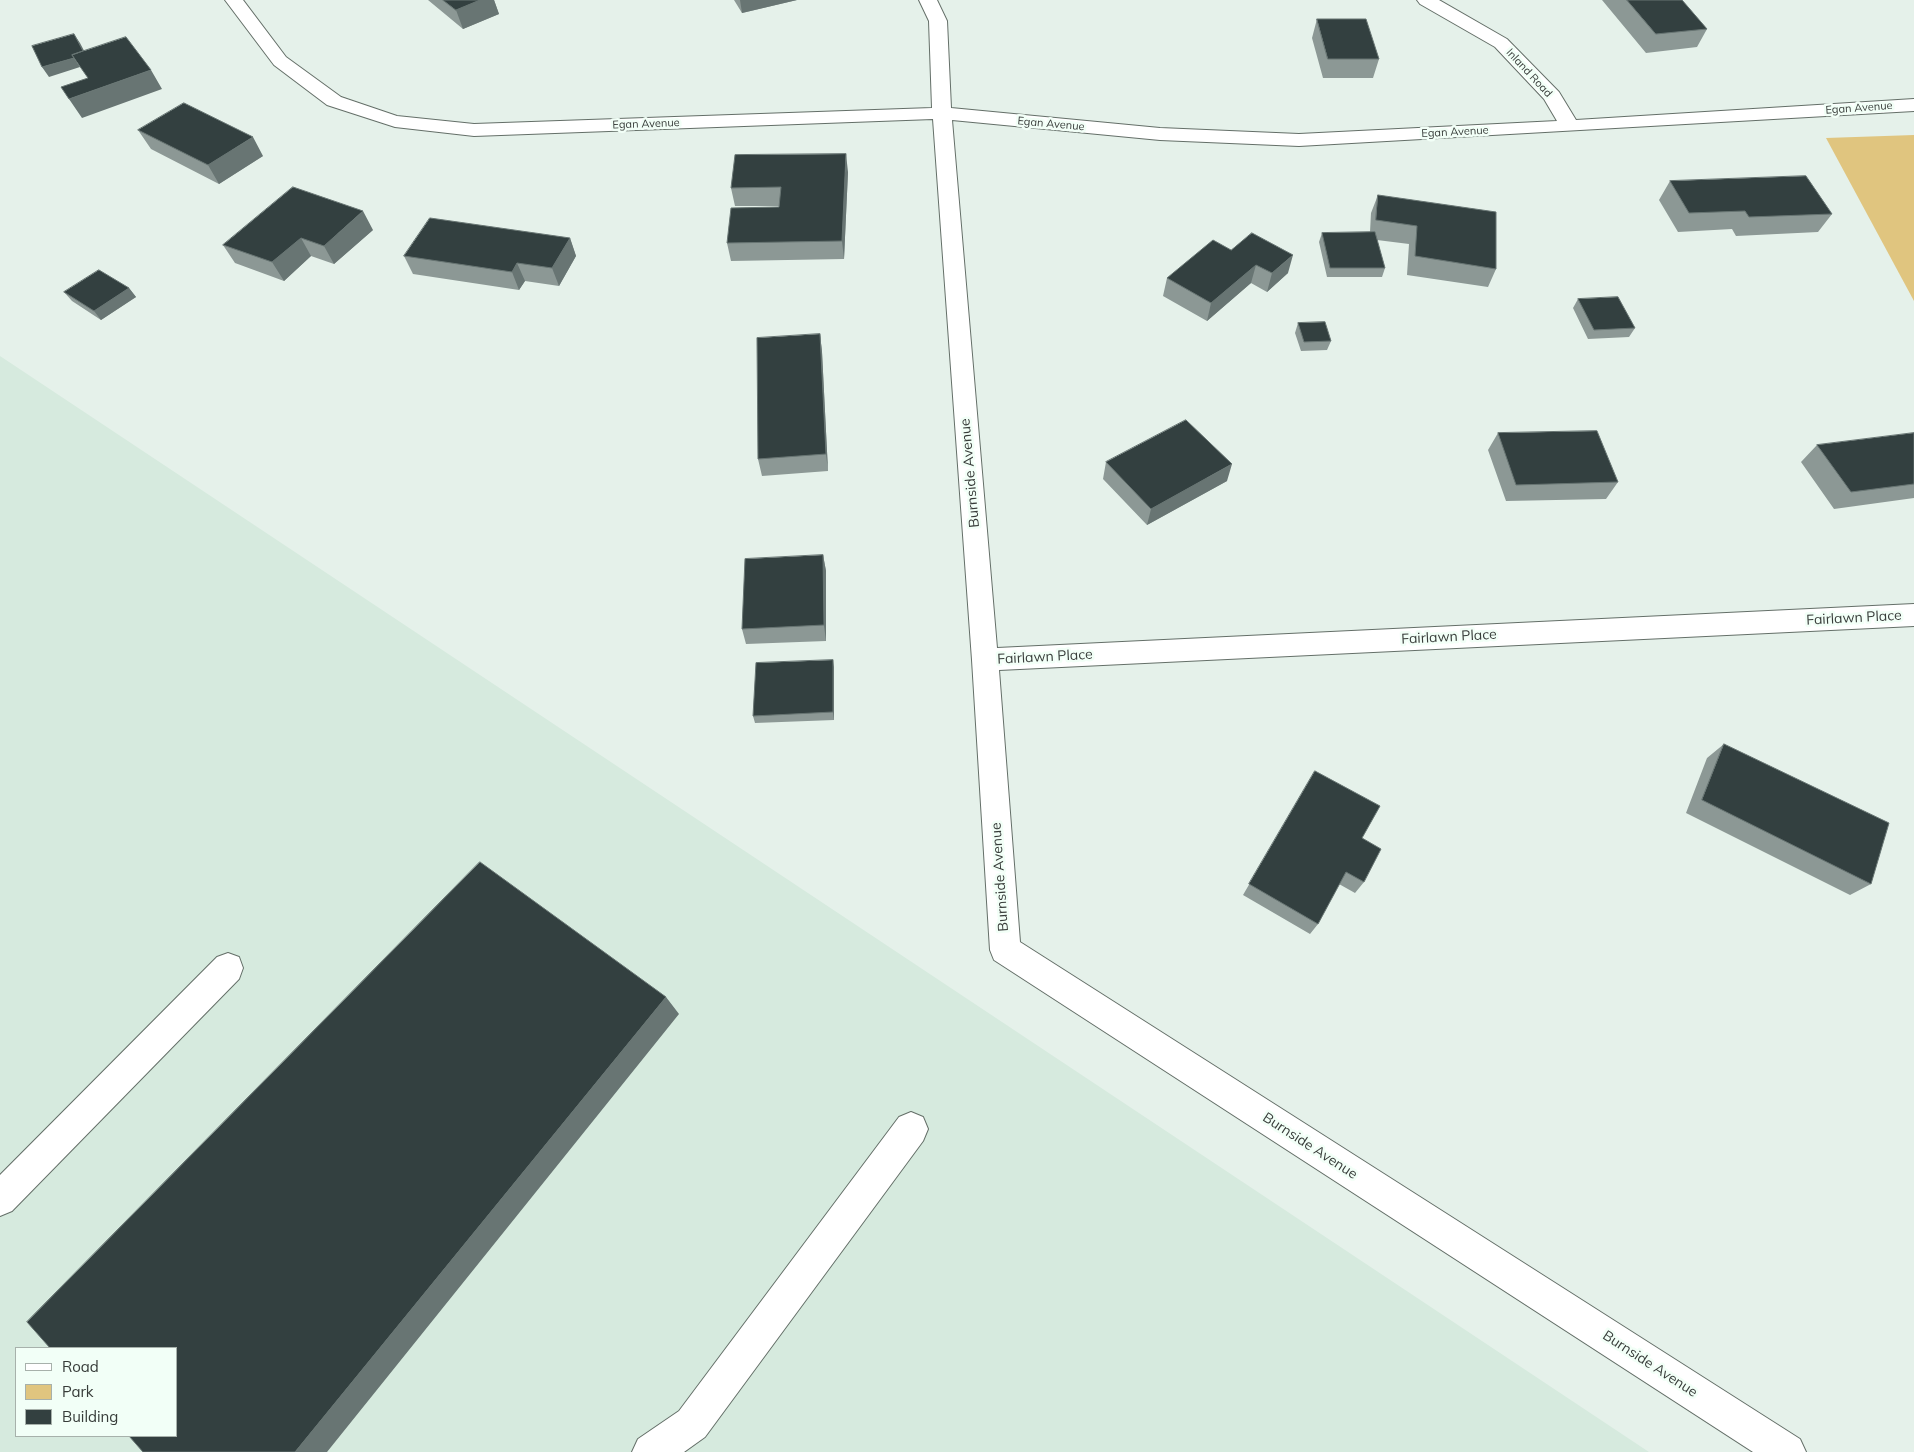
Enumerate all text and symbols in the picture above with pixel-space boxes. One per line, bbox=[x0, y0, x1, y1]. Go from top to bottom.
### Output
street label: Inland Road bbox=[1503, 46, 1555, 100]
street label: Egan Avenue bbox=[1825, 99, 1893, 117]
street label: Egan Avenue bbox=[1017, 114, 1085, 134]
street label: Egan Avenue bbox=[612, 116, 680, 132]
street label: Egan Avenue bbox=[1421, 124, 1489, 140]
street label: Burnside Avenue bbox=[957, 418, 983, 528]
street label: Fairlawn Place bbox=[1806, 607, 1902, 629]
street label: Fairlawn Place bbox=[1401, 626, 1497, 648]
street label: Fairlawn Place bbox=[997, 646, 1093, 668]
street label: Burnside Avenue bbox=[988, 822, 1012, 932]
street label: Burnside Avenue bbox=[1259, 1109, 1361, 1183]
street label: Burnside Avenue bbox=[1599, 1327, 1701, 1401]
legend bbox=[15, 1347, 178, 1437]
text: Road bbox=[62, 1357, 99, 1376]
text: Park bbox=[62, 1382, 94, 1401]
text: Building bbox=[62, 1407, 118, 1426]

